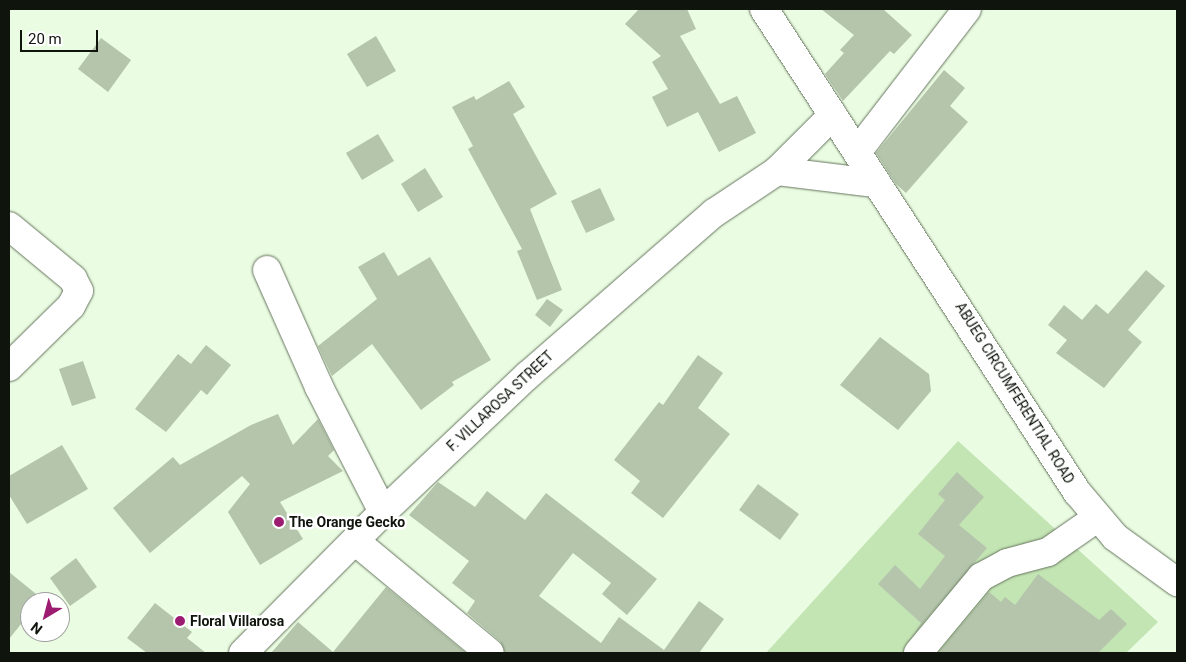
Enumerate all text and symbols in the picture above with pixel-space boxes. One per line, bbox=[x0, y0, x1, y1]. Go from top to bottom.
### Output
scale bar bbox=[22, 20, 100, 52]
text: 20 m bbox=[28, 30, 62, 48]
street label: ABUEG CIRCUMFERENTIAL ROAD bbox=[952, 299, 1078, 487]
street label: F. VILLAROSA STREET bbox=[443, 347, 557, 455]
place label: The Orange Gecko bbox=[289, 514, 405, 530]
marker: The Orange Gecko bbox=[273, 516, 285, 528]
north arrow bbox=[20, 592, 70, 642]
place label: Floral Villarosa bbox=[190, 613, 284, 629]
marker: Floral Villarosa bbox=[174, 615, 186, 627]
text: N bbox=[28, 619, 45, 638]

